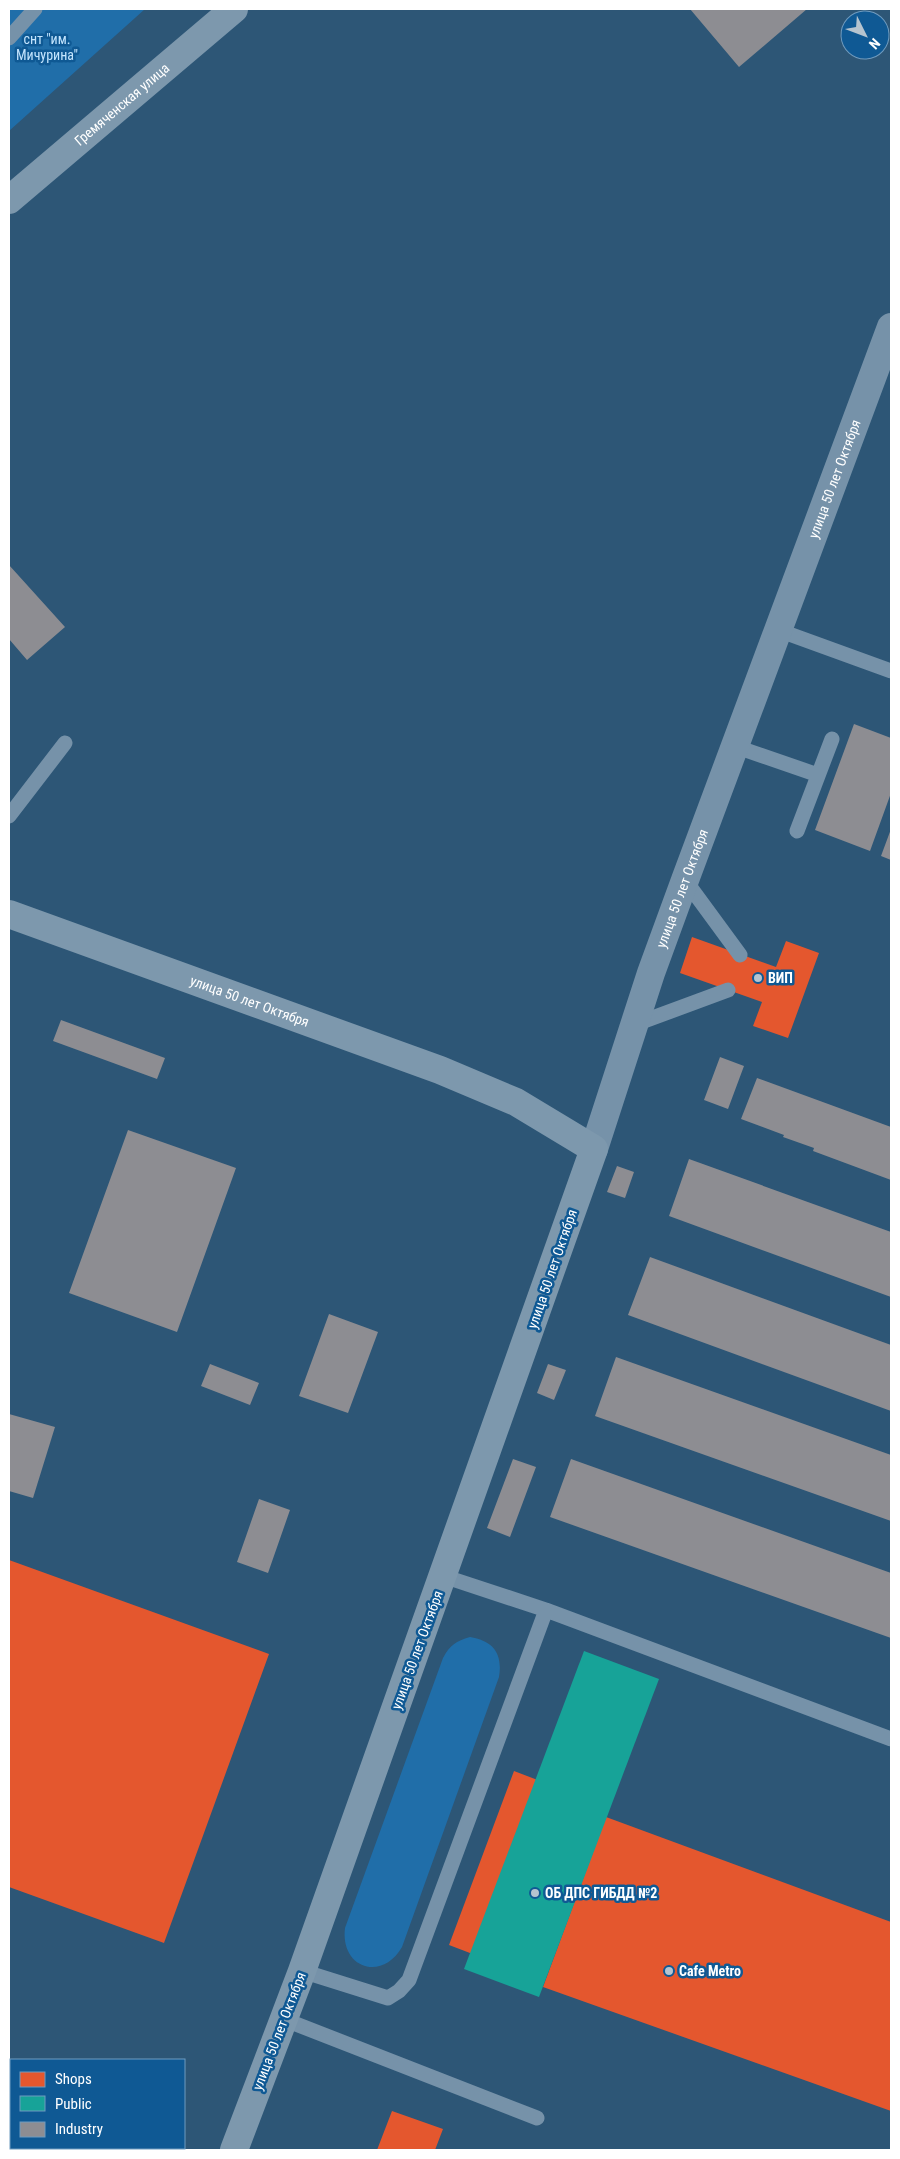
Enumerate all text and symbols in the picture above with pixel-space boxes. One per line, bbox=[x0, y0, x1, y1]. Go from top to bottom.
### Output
north arrow bbox=[840, 10, 890, 60]
park label: снт "им. Мичурина" bbox=[16, 31, 78, 63]
text: N bbox=[866, 35, 883, 52]
street label: Гремяченская улица bbox=[71, 60, 172, 149]
street label: улица 50 лет Октября bbox=[805, 417, 864, 540]
street label: улица 50 лет Октября bbox=[653, 827, 711, 950]
place label: ВИП bbox=[768, 970, 793, 986]
street label: улица 50 лет Октября bbox=[188, 972, 311, 1030]
marker: ВИП bbox=[752, 972, 764, 984]
street label: улица 50 лет Октября bbox=[524, 1207, 580, 1331]
street label: улица 50 лет Октября bbox=[388, 1588, 446, 1712]
place label: ОБ ДПС ГИБДД №2 bbox=[545, 1885, 657, 1901]
marker: ОБ ДПС ГИБДД №2 bbox=[529, 1887, 541, 1899]
place label: Cafe Metro bbox=[679, 1963, 741, 1979]
marker: Cafe Metro bbox=[663, 1965, 675, 1977]
street label: улица 50 лет Октября bbox=[249, 1970, 309, 2092]
legend bbox=[10, 2059, 185, 2149]
text: Shops bbox=[55, 2070, 92, 2088]
text: Public bbox=[55, 2095, 92, 2113]
text: Industry bbox=[55, 2120, 103, 2138]

